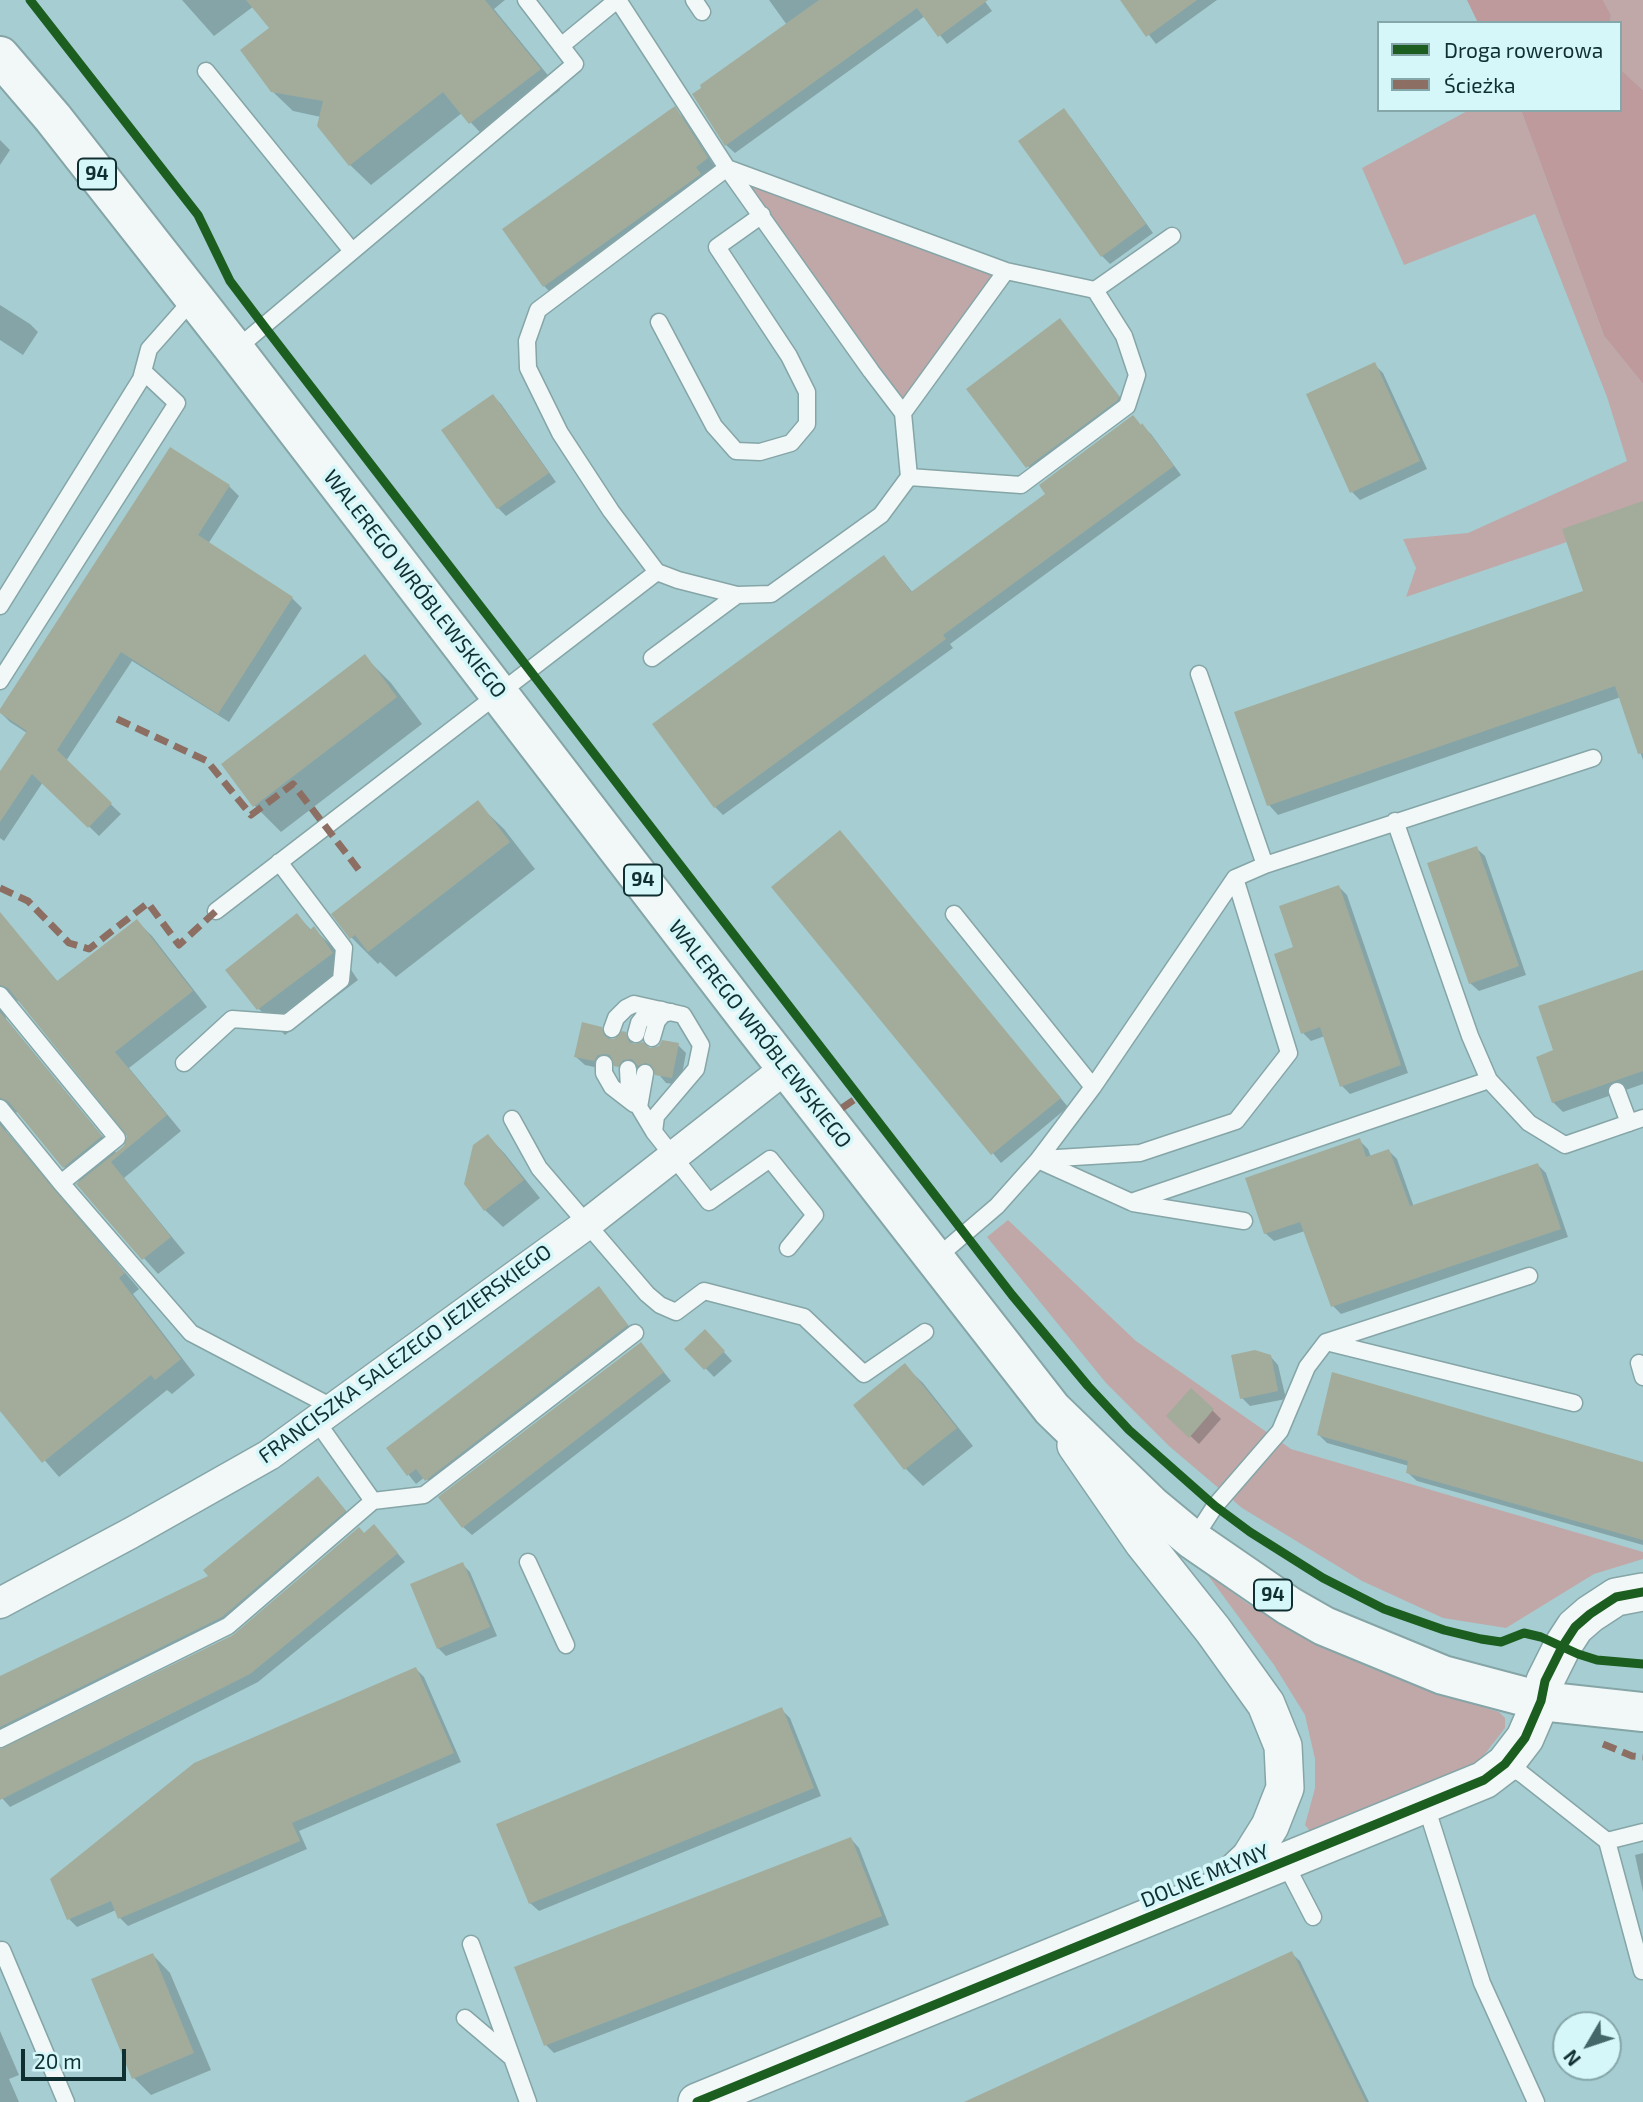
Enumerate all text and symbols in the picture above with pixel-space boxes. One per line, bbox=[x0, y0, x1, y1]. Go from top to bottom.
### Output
legend bbox=[1377, 21, 1622, 112]
text: Droga rowerowa bbox=[1444, 37, 1603, 62]
text: Ścieżka bbox=[1444, 72, 1515, 97]
road number: 94 bbox=[78, 158, 116, 190]
street label: WALEREGO WRÓBLEWSKIEGO bbox=[318, 465, 512, 703]
road number: 94 bbox=[624, 864, 662, 895]
street label: WALEREGO WRÓBLEWSKIEGO bbox=[663, 915, 857, 1153]
street label: FRANCISZKA SALEZEGO JEZIERSKIEGO bbox=[254, 1239, 556, 1469]
road number: 94 bbox=[1254, 1580, 1292, 1610]
street label: DOLNE MŁYNY bbox=[1137, 1839, 1273, 1913]
north arrow bbox=[1552, 2011, 1622, 2081]
scale bar bbox=[24, 2036, 130, 2080]
text: N bbox=[1559, 2046, 1585, 2071]
text: 20 m bbox=[34, 2048, 82, 2073]

